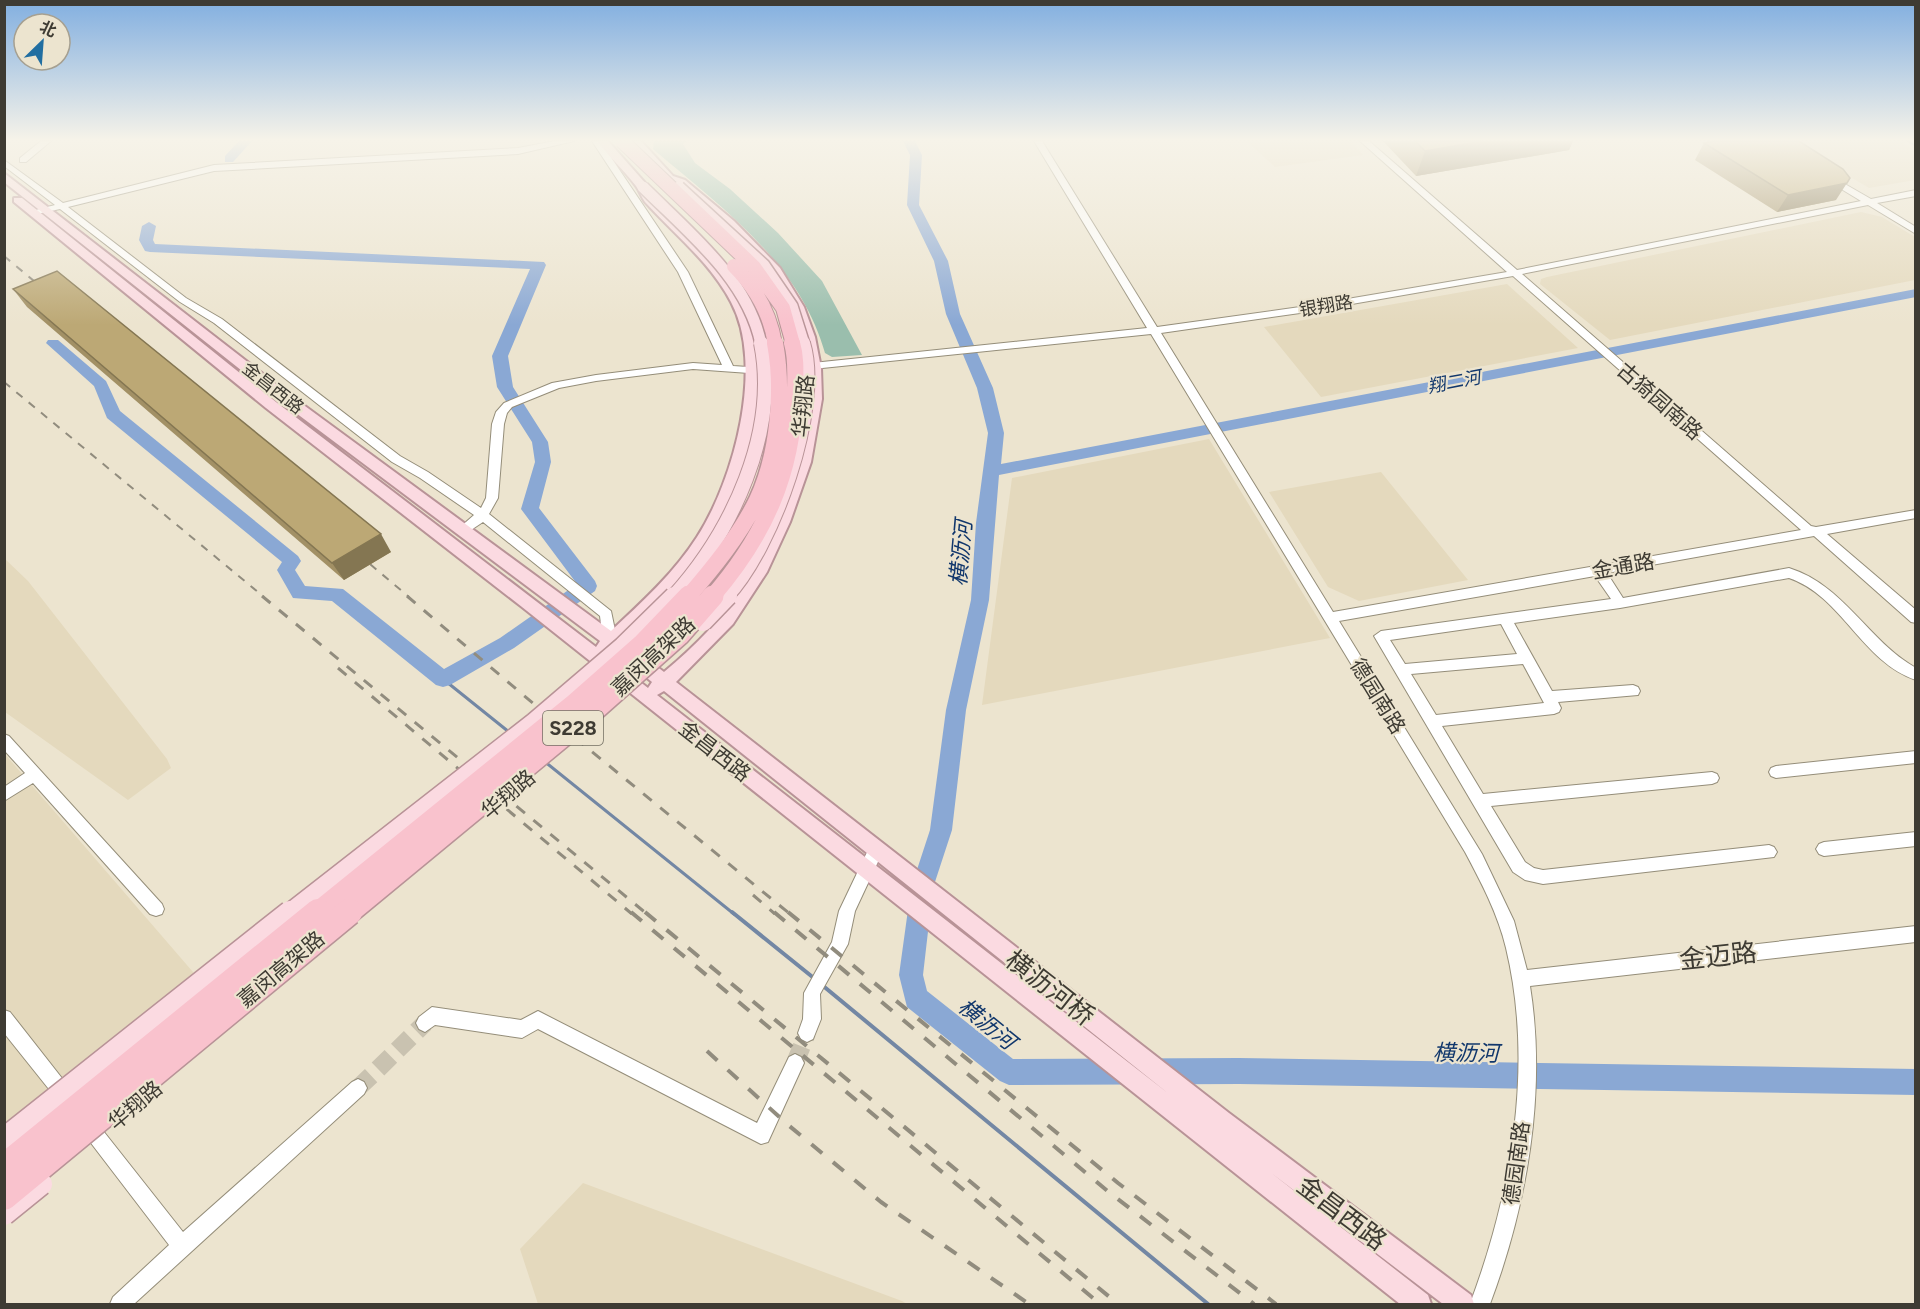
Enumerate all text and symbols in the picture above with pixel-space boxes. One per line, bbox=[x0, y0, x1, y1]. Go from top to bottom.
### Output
north arrow bbox=[12, 12, 72, 72]
text: 北 bbox=[37, 17, 59, 41]
street label: 银翔路 bbox=[1298, 291, 1354, 321]
street label: 金昌西路 bbox=[238, 357, 308, 419]
street label: 古猗园南路 bbox=[1612, 357, 1708, 445]
water label: 翔二河 bbox=[1425, 365, 1486, 398]
street label: 华翔路 bbox=[787, 373, 819, 439]
water label: 横沥河 bbox=[945, 515, 978, 587]
street label: 金通路 bbox=[1590, 548, 1656, 584]
street label: 嘉闵高架路 bbox=[606, 611, 700, 701]
street label: 德园南路 bbox=[1345, 654, 1411, 738]
road number: S228 bbox=[543, 711, 603, 745]
street label: 金昌西路 bbox=[674, 715, 756, 787]
street label: 华翔路 bbox=[476, 764, 540, 824]
street label: 嘉闵高架路 bbox=[233, 926, 329, 1012]
street label: 金迈路 bbox=[1678, 936, 1758, 976]
street label: 横沥河桥 bbox=[999, 943, 1101, 1033]
water label: 横沥河 bbox=[953, 993, 1024, 1058]
water label: 横沥河 bbox=[1433, 1039, 1503, 1067]
street label: 华翔路 bbox=[103, 1075, 167, 1135]
street label: 德园南路 bbox=[1498, 1120, 1534, 1206]
street label: 金昌西路 bbox=[1291, 1169, 1393, 1257]

